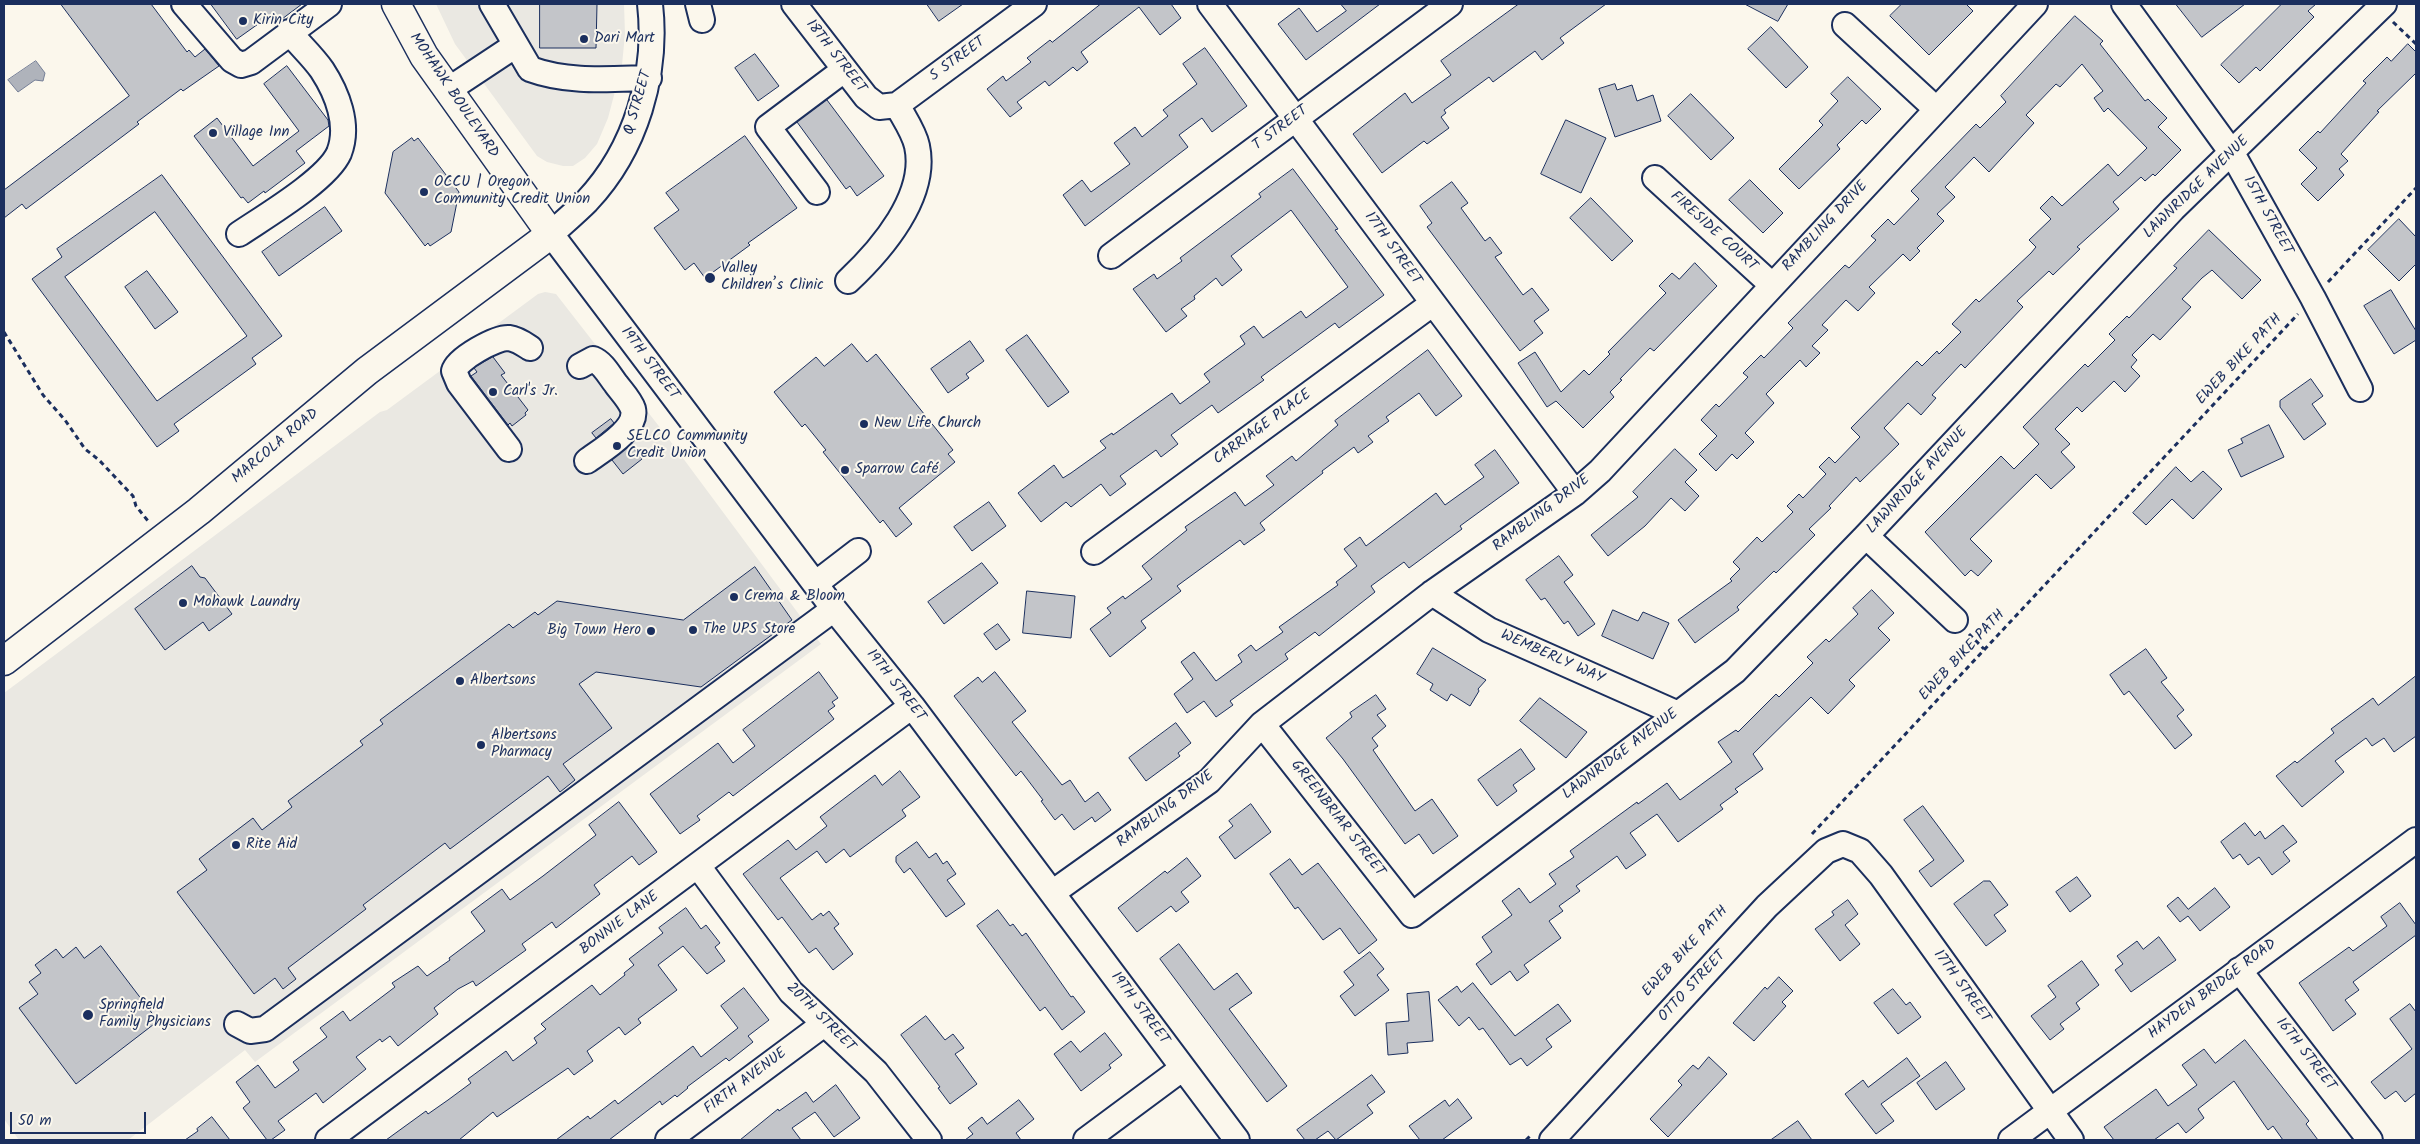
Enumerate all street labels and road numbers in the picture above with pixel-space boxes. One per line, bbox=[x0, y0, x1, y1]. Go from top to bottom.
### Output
street label: 18TH STREET bbox=[801, 17, 869, 97]
street label: MOHAWK BOULEVARD bbox=[404, 30, 502, 162]
street label: S STREET bbox=[927, 34, 989, 86]
street label: Q STREET bbox=[621, 69, 657, 137]
street label: T STREET bbox=[1250, 102, 1312, 156]
street label: LAWNRIDGE AVENUE bbox=[2140, 133, 2254, 243]
street label: 15TH STREET bbox=[2238, 174, 2296, 258]
street label: RAMBLING DRIVE bbox=[1779, 178, 1873, 276]
street label: FIRESIDE COURT bbox=[1666, 188, 1760, 276]
street label: 17TH STREET bbox=[1359, 209, 1425, 289]
street label: EWEB BIKE PATH bbox=[2193, 311, 2287, 409]
street label: 19TH STREET bbox=[616, 324, 682, 404]
street label: CARRIAGE PLACE bbox=[1211, 386, 1315, 470]
street label: MARCOLA ROAD bbox=[229, 405, 323, 489]
street label: LAWNRIDGE AVENUE bbox=[1864, 424, 1972, 538]
street label: RAMBLING DRIVE bbox=[1490, 472, 1594, 556]
street label: EWEB BIKE PATH bbox=[1916, 607, 2010, 705]
street label: WEMBERLY WAY bbox=[1497, 627, 1607, 689]
street label: 19TH STREET bbox=[861, 646, 929, 726]
street label: LAWNRIDGE AVENUE bbox=[1560, 706, 1682, 804]
street label: GREENBRIAR STREET bbox=[1286, 757, 1388, 881]
street label: RAMBLING DRIVE bbox=[1114, 768, 1218, 852]
street label: BONNIE LANE bbox=[577, 888, 663, 960]
street label: EWEB BIKE PATH bbox=[1639, 903, 1733, 1001]
street label: HAYDEN BRIDGE ROAD bbox=[2145, 936, 2281, 1044]
street label: 17TH STREET bbox=[1928, 947, 1994, 1027]
street label: OTTO STREET bbox=[1655, 948, 1731, 1026]
street label: 19TH STREET bbox=[1106, 969, 1172, 1049]
street label: 20TH STREET bbox=[782, 980, 858, 1056]
street label: 16TH STREET bbox=[2271, 1015, 2339, 1095]
street label: FIRTH AVENUE bbox=[701, 1045, 791, 1119]

